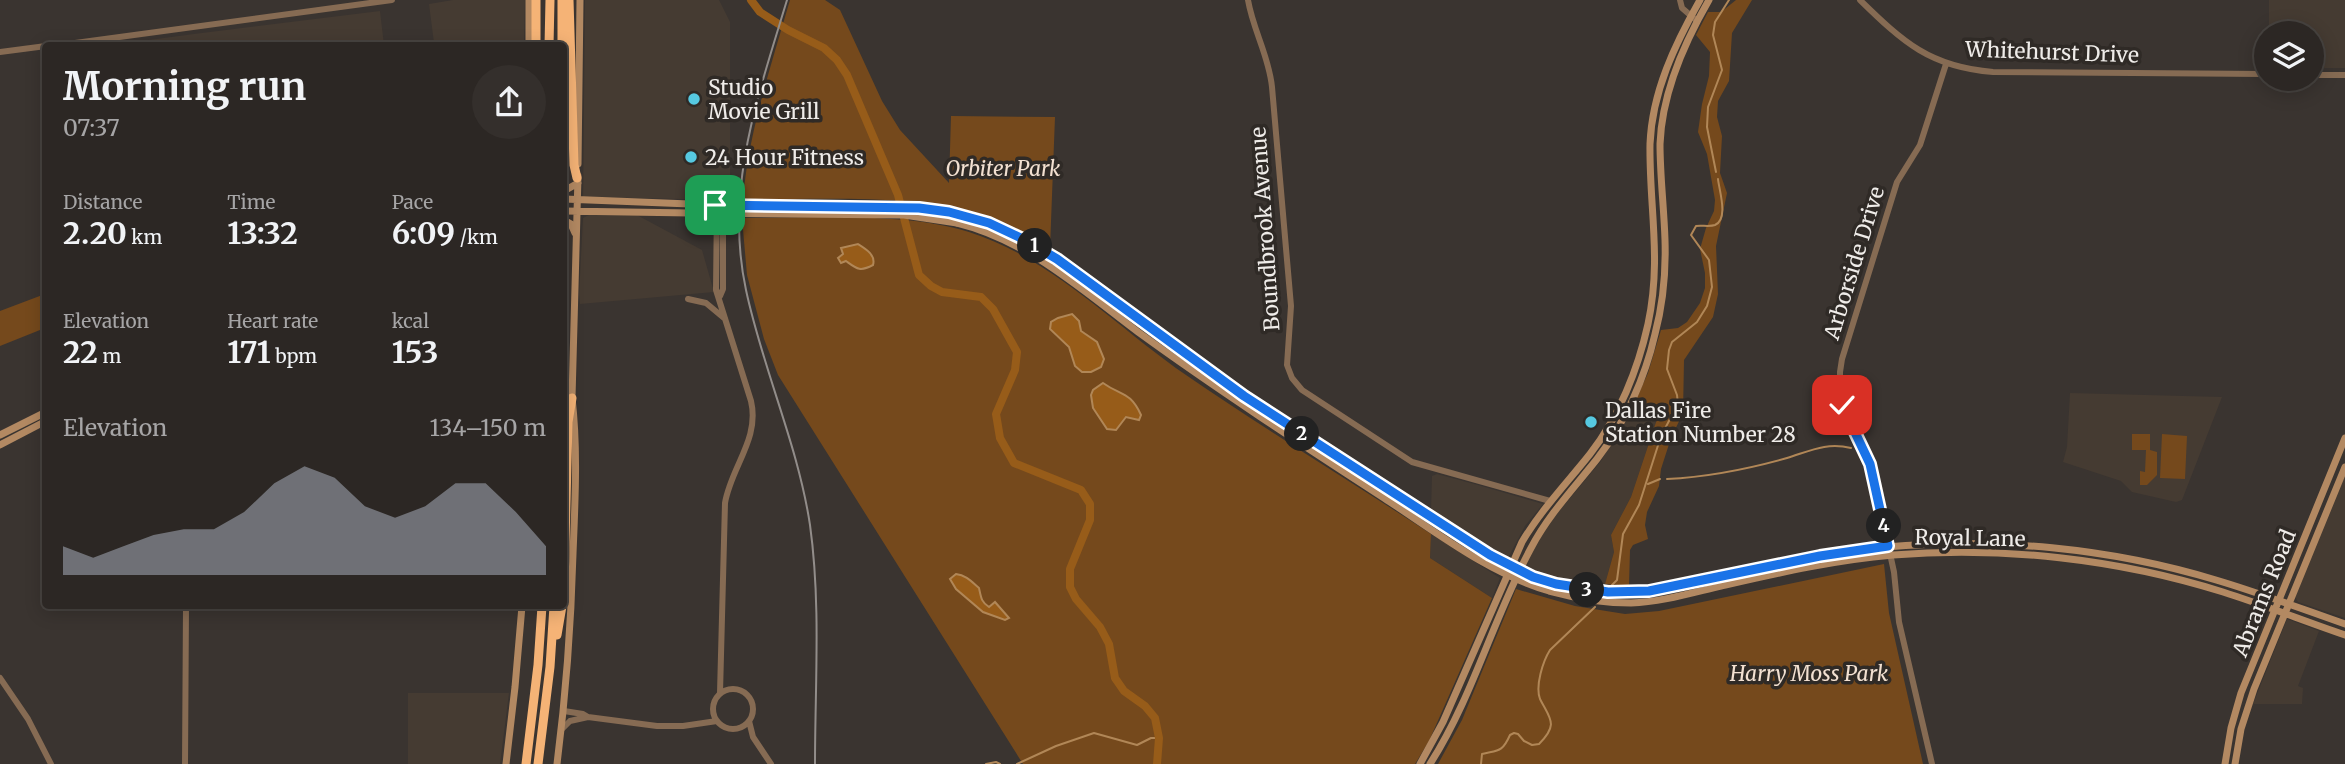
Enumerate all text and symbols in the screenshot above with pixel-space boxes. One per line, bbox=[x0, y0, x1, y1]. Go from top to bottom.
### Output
map controls bbox=[2254, 21, 2324, 91]
button: layers bbox=[2254, 21, 2324, 91]
street label: Whitehurst Drive bbox=[1964, 35, 2139, 69]
text: Morning run bbox=[63, 63, 306, 110]
button: share bbox=[472, 65, 546, 139]
place label: Studio Movie Grill bbox=[708, 74, 820, 125]
marker: Studio Movie Grill bbox=[686, 91, 702, 107]
text: 07:37 bbox=[63, 113, 120, 142]
street label: Boundbrook Avenue bbox=[1244, 126, 1286, 332]
place label: 24 Hour Fitness bbox=[705, 144, 864, 171]
marker: 24 Hour Fitness bbox=[683, 149, 699, 165]
park label: Orbiter Park bbox=[945, 155, 1061, 182]
pin bbox=[685, 175, 745, 235]
street label: Arborside Drive bbox=[1818, 183, 1890, 344]
icon: arrive bbox=[696, 186, 734, 224]
text: Distance bbox=[63, 190, 142, 214]
text: Time bbox=[227, 190, 276, 214]
text: Pace bbox=[392, 190, 433, 214]
text: 2.20 bbox=[63, 214, 127, 252]
text: 13:32 bbox=[227, 214, 298, 252]
text: 6:09 bbox=[392, 214, 455, 252]
text: km bbox=[127, 225, 162, 249]
text: /km bbox=[455, 225, 498, 249]
pin: 1 bbox=[1018, 229, 1052, 264]
text: 1 bbox=[1030, 233, 1039, 257]
text: Elevation bbox=[63, 309, 149, 333]
text: Heart rate bbox=[227, 309, 318, 333]
text: kcal bbox=[392, 309, 429, 333]
text: 22 bbox=[63, 333, 98, 371]
text: 171 bbox=[227, 333, 271, 371]
text: 153 bbox=[392, 333, 438, 371]
text: m bbox=[98, 344, 121, 368]
text: bpm bbox=[271, 344, 317, 368]
pin bbox=[1812, 375, 1872, 435]
icon: check bbox=[1823, 386, 1861, 424]
place label: Dallas Fire Station Number 28 bbox=[1605, 397, 1796, 448]
text: Elevation bbox=[63, 413, 167, 442]
text: 134–150 m bbox=[430, 413, 546, 442]
marker: Dallas Fire Station Number 28 bbox=[1583, 414, 1599, 430]
pin: 2 bbox=[1284, 416, 1320, 452]
text: 2 bbox=[1296, 421, 1307, 445]
pin: 4 bbox=[1867, 508, 1902, 544]
text: 4 bbox=[1877, 513, 1890, 537]
street label: Royal Lane bbox=[1914, 524, 2026, 552]
street label: Abrams Road bbox=[2226, 525, 2302, 661]
pin: 3 bbox=[1570, 572, 1604, 608]
text: 3 bbox=[1581, 577, 1592, 601]
park label: Harry Moss Park bbox=[1729, 660, 1889, 687]

